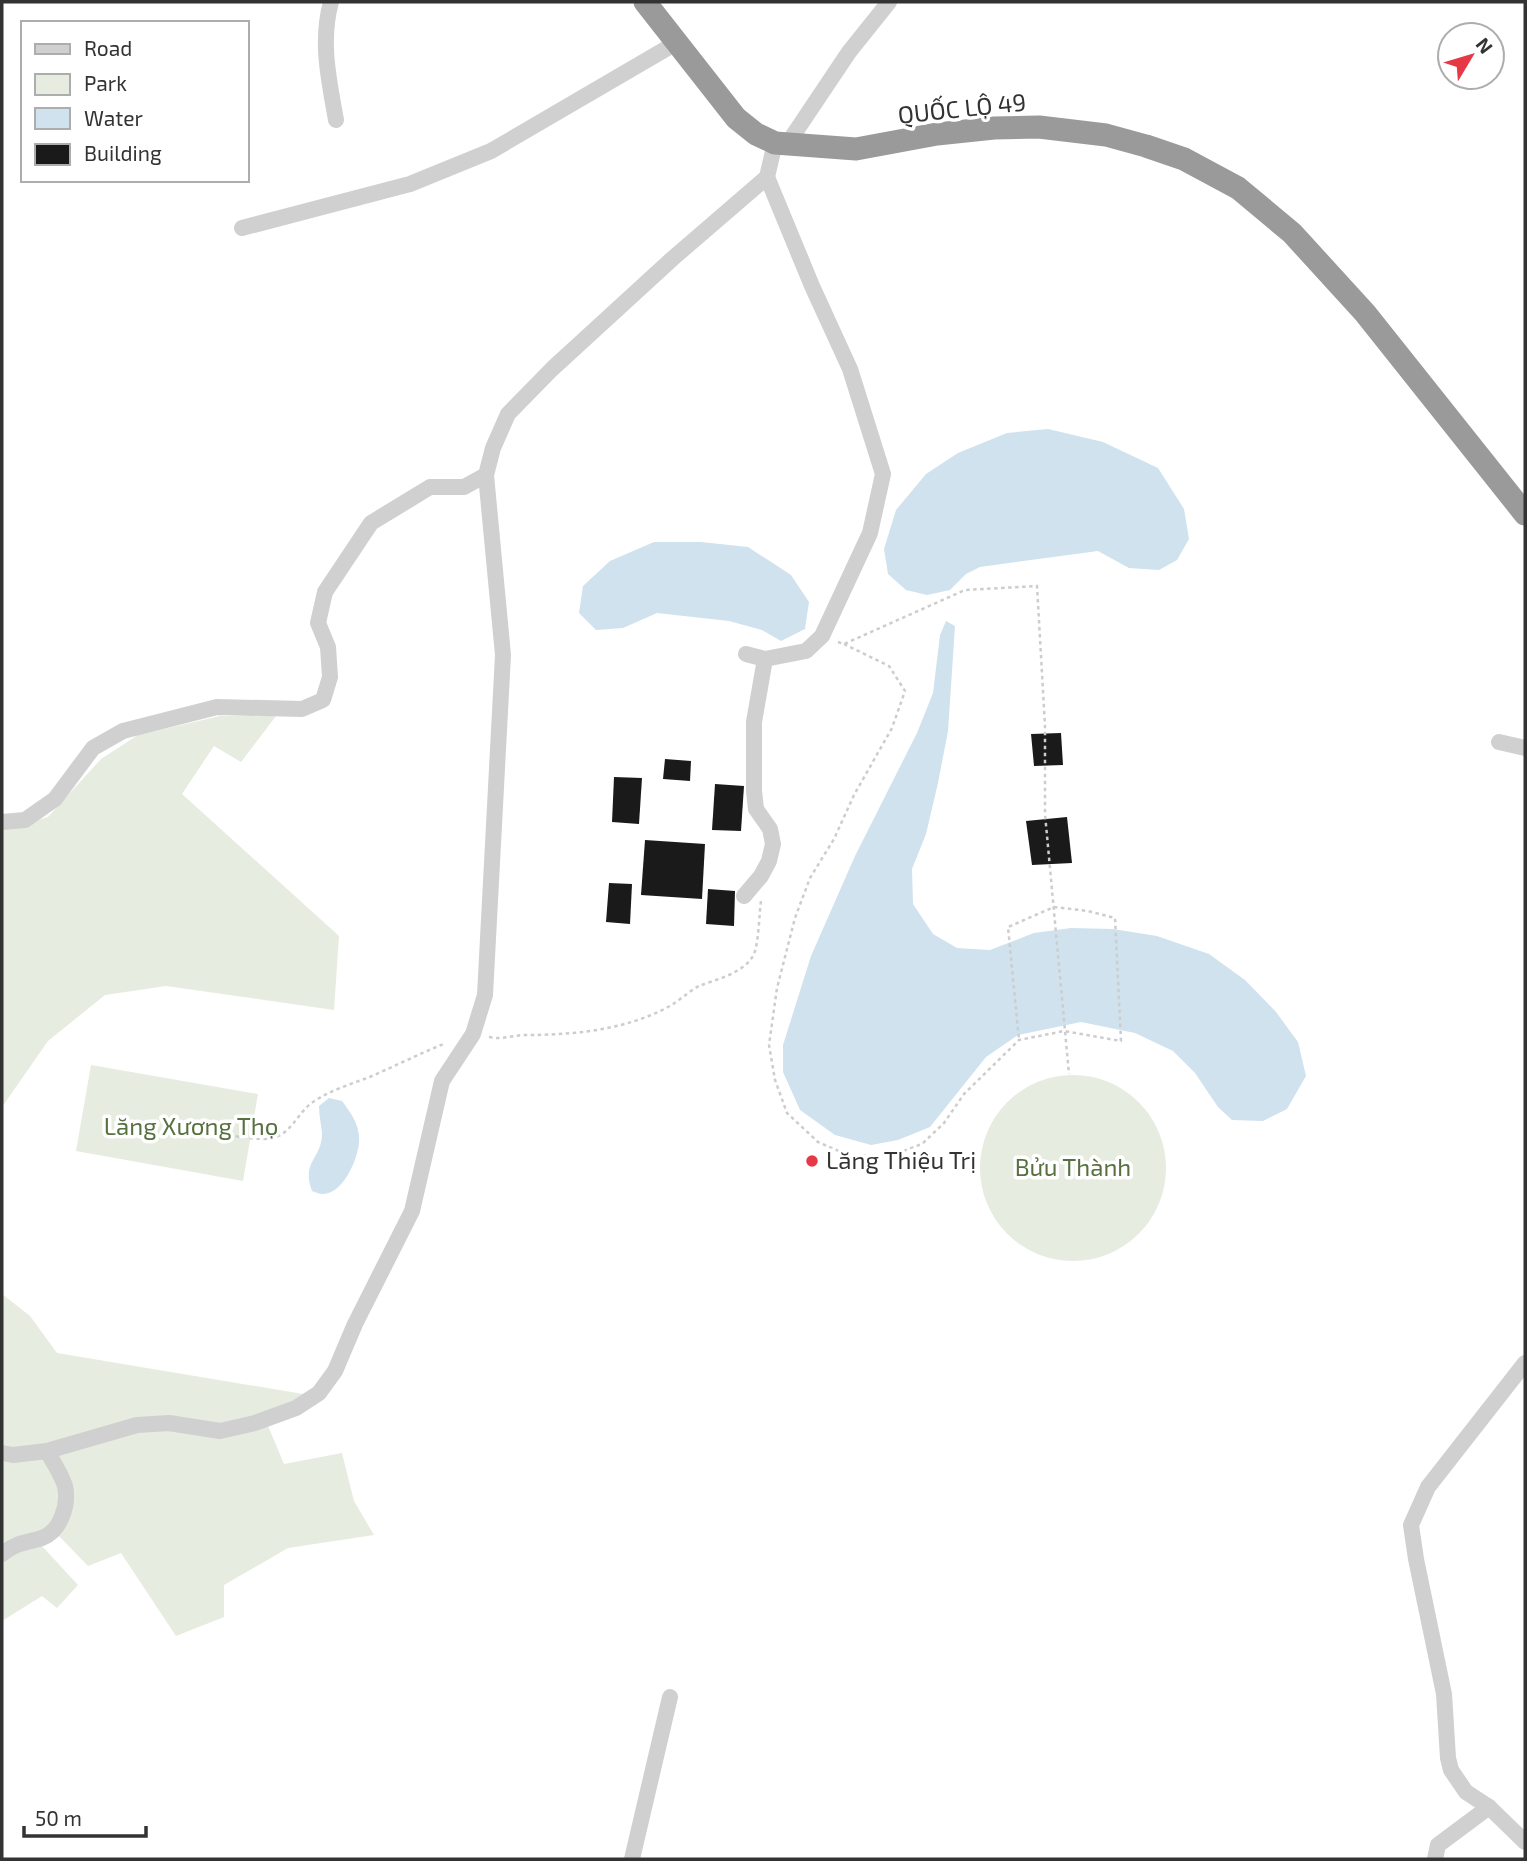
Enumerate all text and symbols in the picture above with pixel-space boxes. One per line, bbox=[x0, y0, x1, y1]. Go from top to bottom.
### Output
legend bbox=[21, 21, 248, 182]
north arrow bbox=[1436, 21, 1506, 91]
text: N bbox=[1472, 33, 1498, 58]
text: Road bbox=[84, 35, 132, 60]
text: Park bbox=[84, 70, 127, 95]
street label: QUỐC LỘ 49 bbox=[896, 85, 1027, 129]
text: Water bbox=[84, 105, 143, 130]
text: Building bbox=[84, 140, 162, 165]
park label: Lăng Xương Thọ bbox=[104, 1111, 278, 1140]
place label: Lăng Thiệu Trị bbox=[826, 1145, 976, 1174]
park label: Bửu Thành bbox=[1015, 1152, 1131, 1181]
marker: Lăng Thiệu Trị bbox=[804, 1153, 820, 1169]
scale bar bbox=[24, 1794, 147, 1838]
text: 50 m bbox=[35, 1805, 82, 1830]

